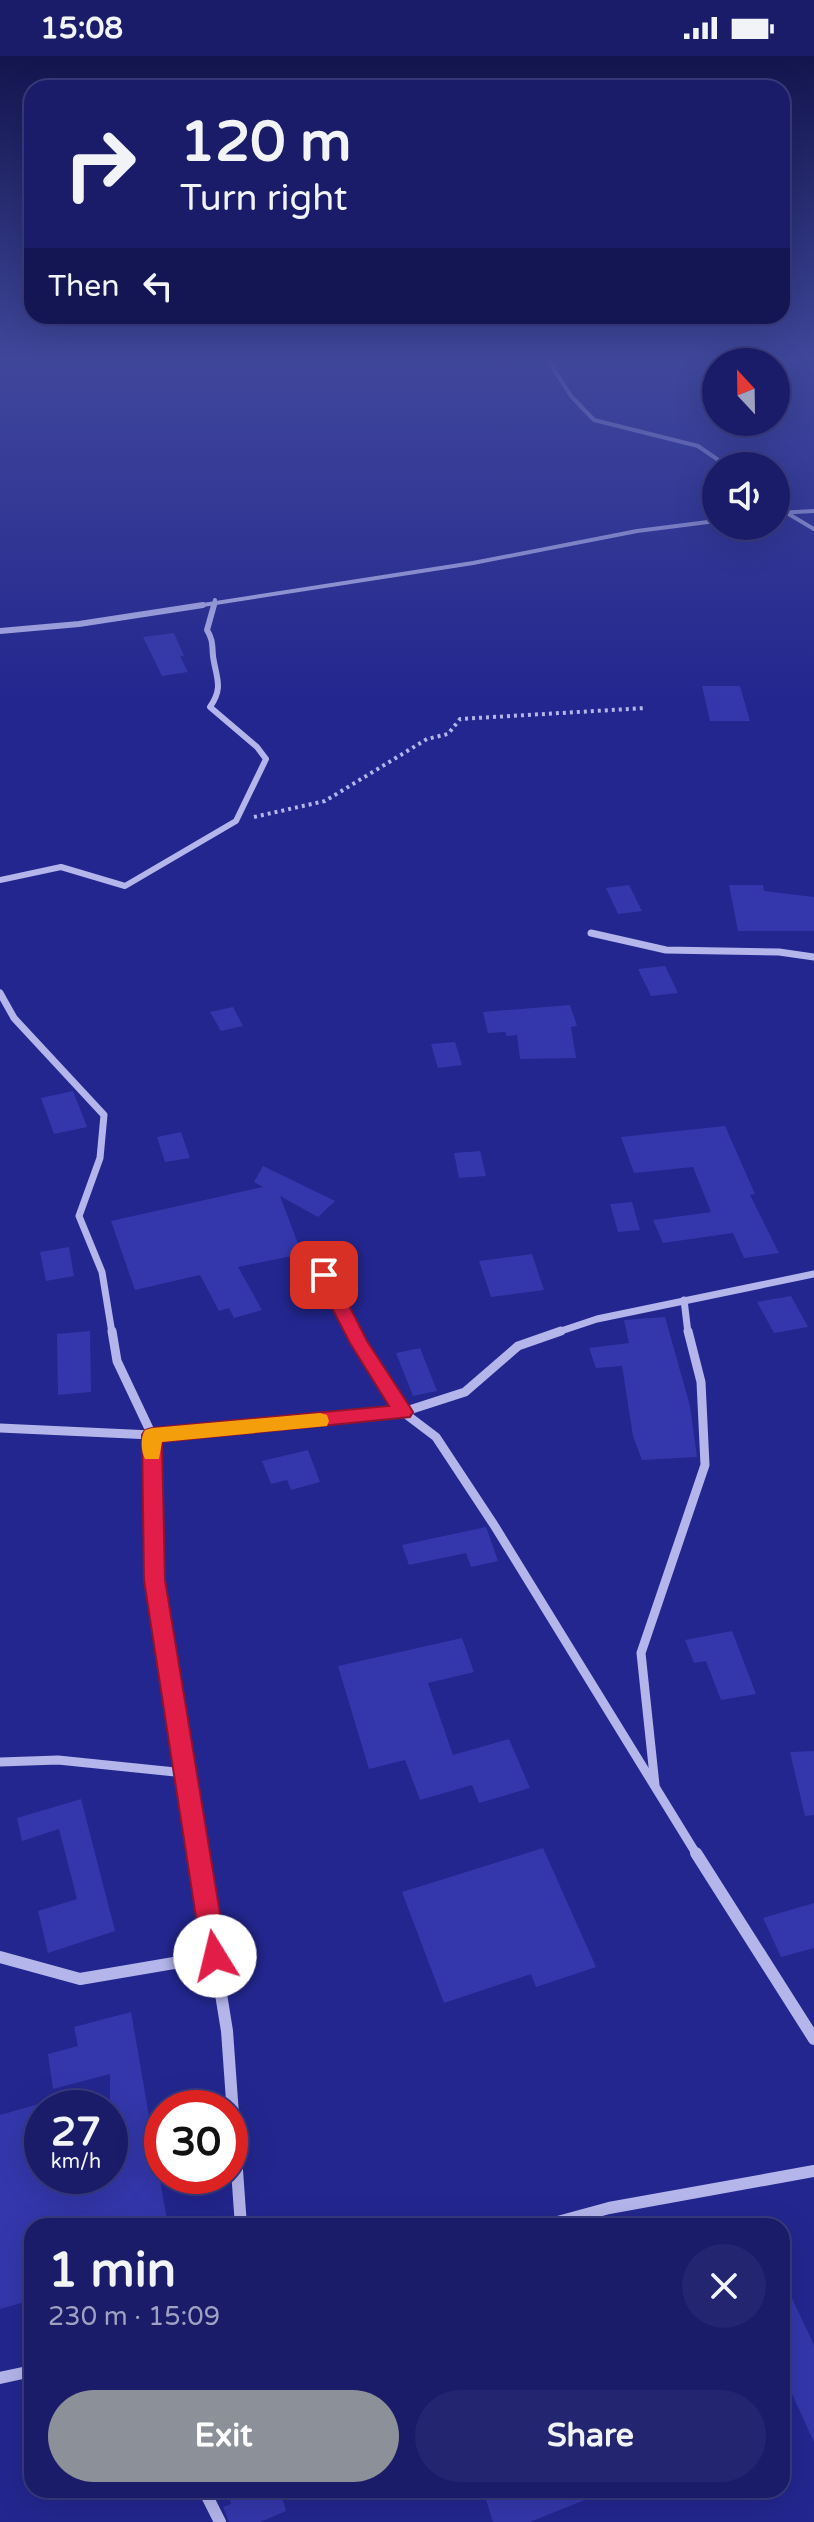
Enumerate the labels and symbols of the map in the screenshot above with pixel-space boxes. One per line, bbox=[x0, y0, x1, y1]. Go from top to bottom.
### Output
north arrow bbox=[702, 348, 790, 436]
pin bbox=[290, 1241, 358, 1309]
position arrow bbox=[173, 1914, 257, 1998]
speed limit sign: 30 bbox=[144, 2090, 248, 2194]

